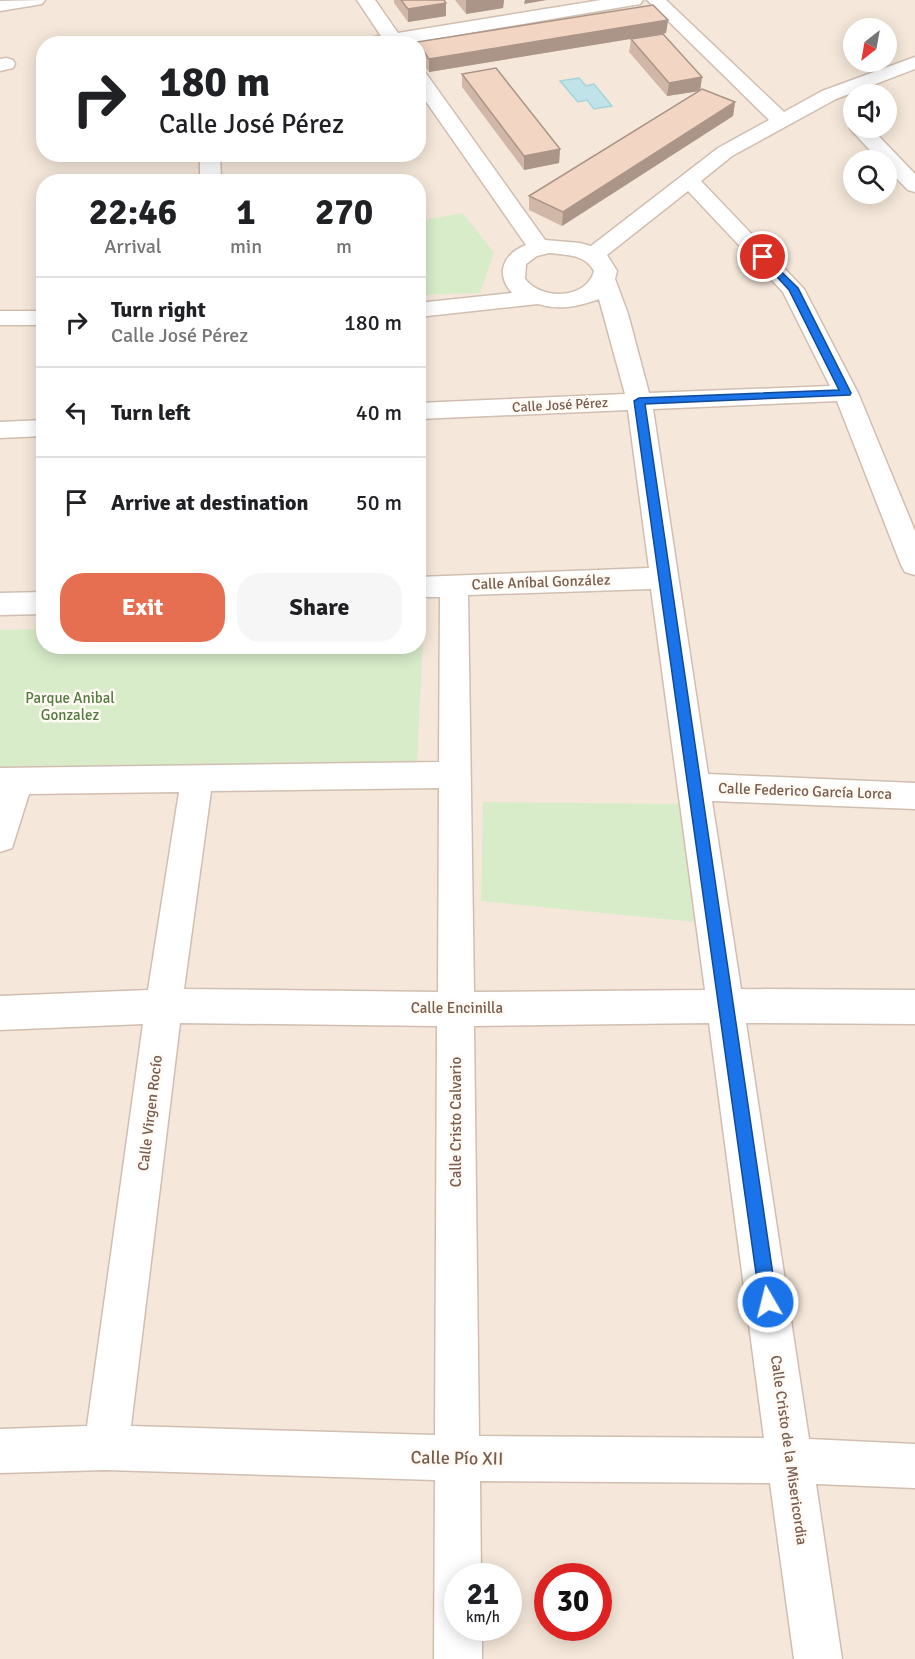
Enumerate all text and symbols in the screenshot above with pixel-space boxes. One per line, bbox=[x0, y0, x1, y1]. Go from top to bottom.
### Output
north arrow bbox=[843, 18, 897, 72]
map controls bbox=[843, 18, 897, 204]
text: 180 m bbox=[159, 57, 270, 108]
icon: right bbox=[60, 60, 138, 138]
button: sound bbox=[843, 84, 897, 138]
text: Calle José Pérez bbox=[159, 108, 344, 141]
button: search bbox=[843, 150, 897, 204]
text: 22:46 bbox=[89, 190, 177, 235]
text: 1 bbox=[236, 190, 256, 235]
text: 270 bbox=[315, 190, 373, 235]
pin bbox=[737, 231, 788, 282]
text: Arrival bbox=[104, 234, 162, 259]
text: min bbox=[230, 234, 262, 259]
text: m bbox=[336, 234, 352, 259]
icon: arrive bbox=[746, 240, 779, 273]
text: Turn right bbox=[111, 296, 206, 323]
icon: right bbox=[60, 306, 93, 339]
text: 180 m bbox=[344, 309, 402, 336]
text: Calle José Pérez bbox=[111, 323, 248, 348]
street label: Calle José Pérez bbox=[512, 394, 608, 416]
icon: left bbox=[60, 396, 93, 429]
text: Turn left bbox=[111, 399, 191, 426]
text: 40 m bbox=[356, 399, 402, 426]
icon: arrive bbox=[60, 486, 93, 519]
text: Arrive at destination bbox=[111, 489, 308, 516]
text: 50 m bbox=[356, 489, 402, 516]
street label: Calle Aníbal González bbox=[471, 571, 611, 593]
button: Exit bbox=[60, 573, 225, 642]
button: Share bbox=[237, 573, 402, 642]
park label: Parque Anibal Gonzalez bbox=[25, 689, 115, 724]
street label: Calle Federico García Lorca bbox=[718, 779, 892, 803]
street label: Calle Encinilla bbox=[411, 999, 503, 1017]
street label: Calle Virgen Rocío bbox=[134, 1054, 166, 1172]
street label: Calle Cristo Calvario bbox=[447, 1057, 465, 1187]
position arrow bbox=[736, 1270, 800, 1334]
street label: Calle Cristo de la Misericordia bbox=[767, 1354, 811, 1546]
street label: Calle Pío XII bbox=[411, 1446, 503, 1470]
speed limit sign: 30 bbox=[534, 1563, 612, 1641]
text: 21 bbox=[467, 1576, 499, 1613]
text: km/h bbox=[466, 1608, 500, 1626]

